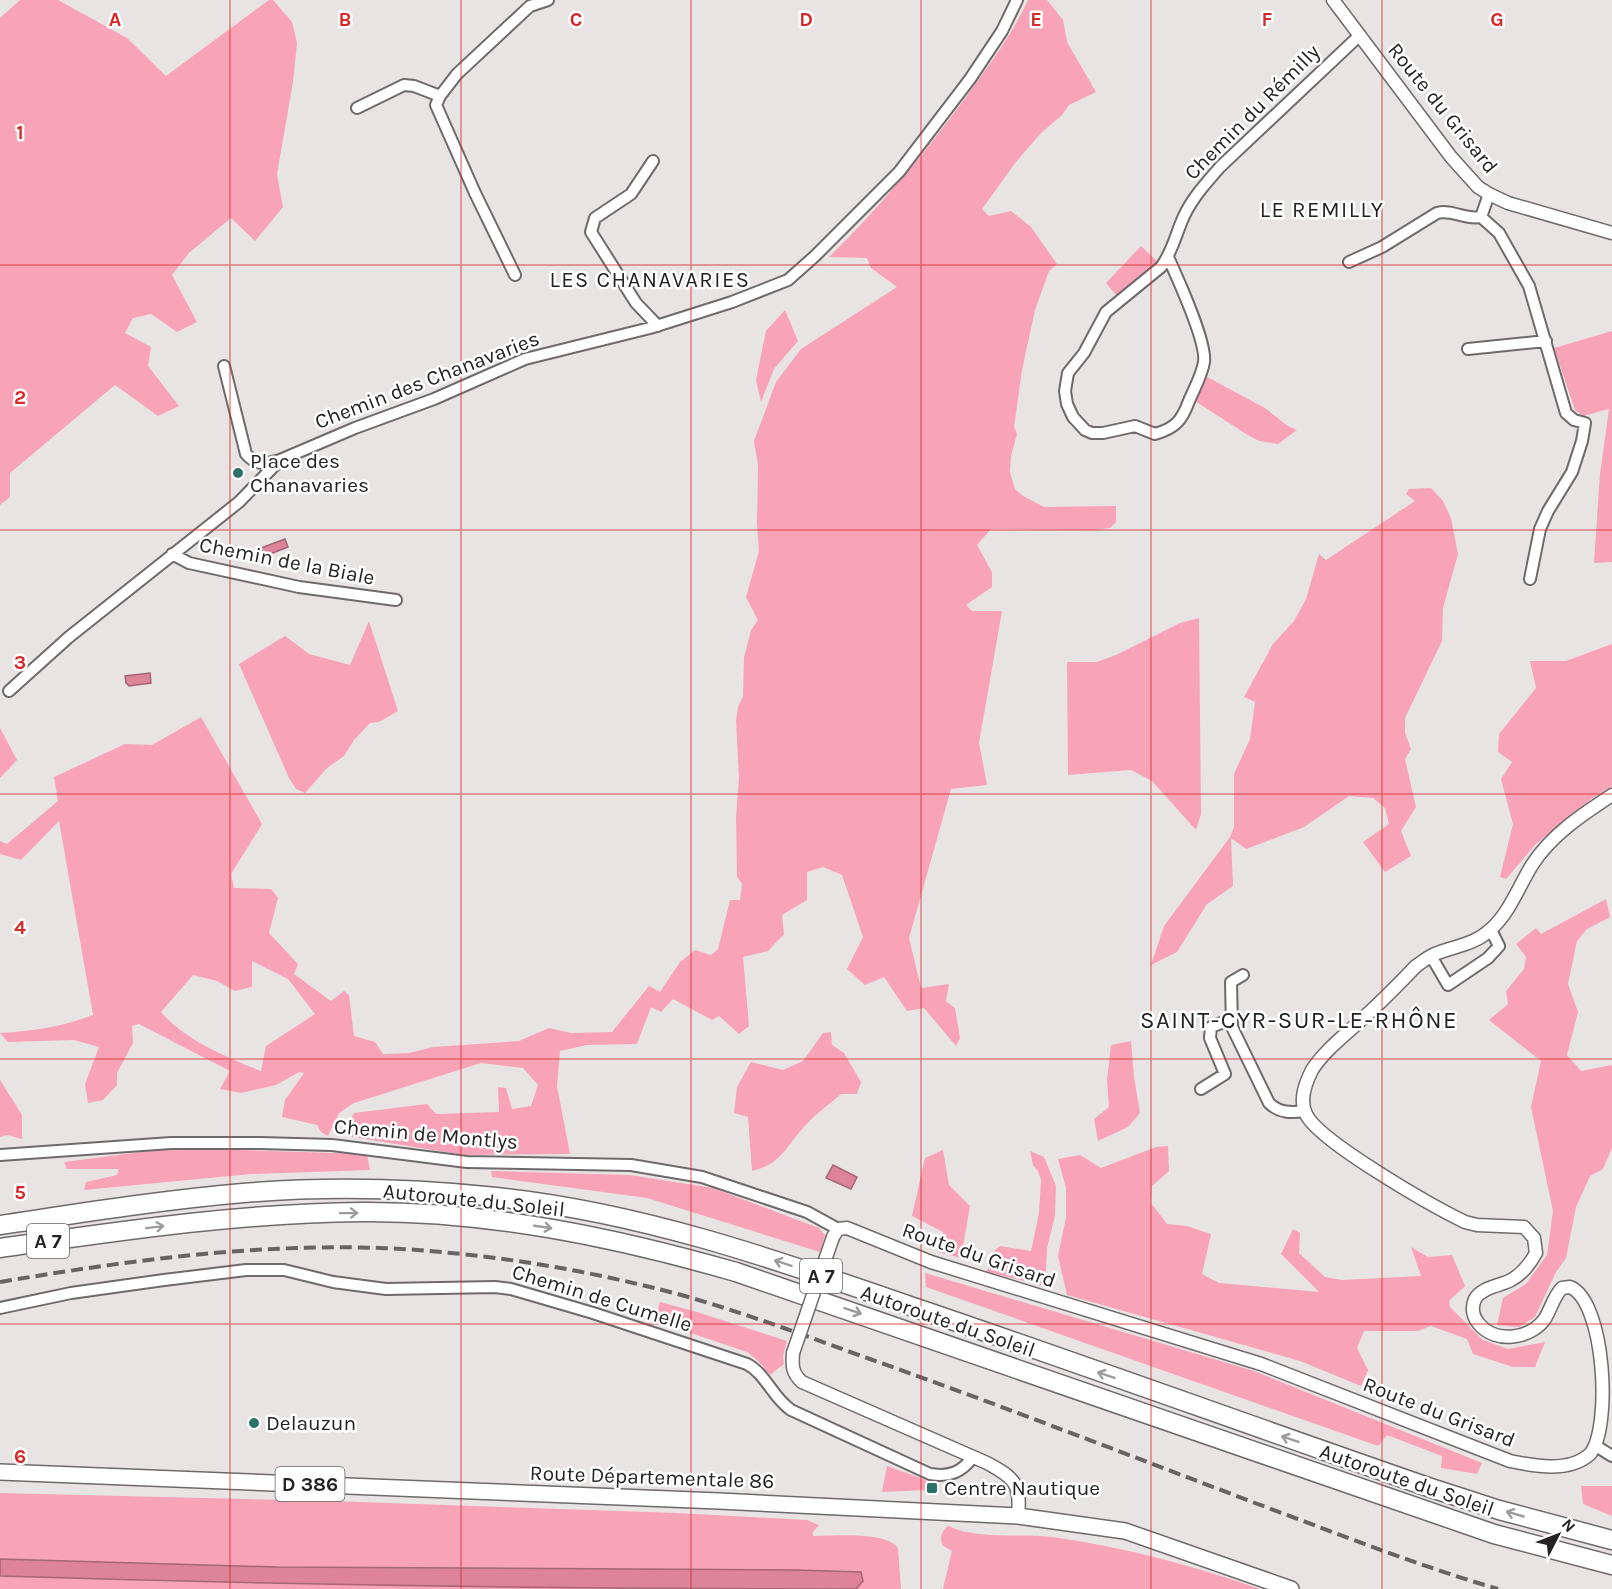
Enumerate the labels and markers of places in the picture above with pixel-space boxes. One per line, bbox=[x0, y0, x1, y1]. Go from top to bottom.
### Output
place label: Place des Chanavaries bbox=[250, 449, 369, 497]
marker: Place des Chanavaries bbox=[231, 466, 245, 480]
place label: Delauzun bbox=[266, 1411, 356, 1435]
marker: Delauzun bbox=[247, 1416, 261, 1430]
place label: Centre Nautique bbox=[944, 1476, 1100, 1500]
marker: Centre Nautique bbox=[925, 1481, 939, 1495]

